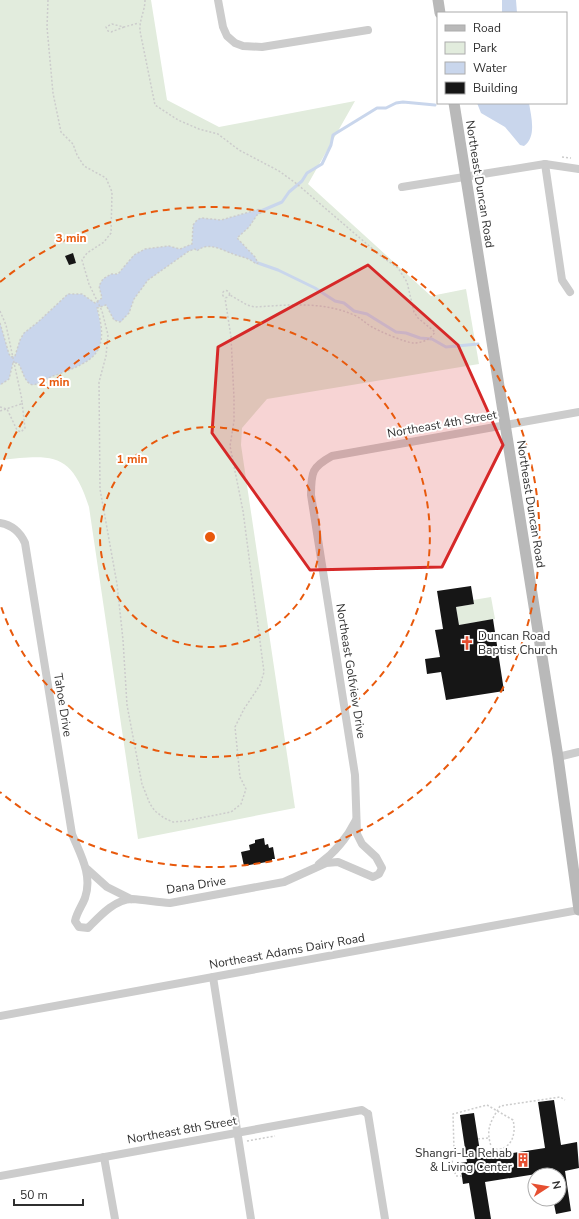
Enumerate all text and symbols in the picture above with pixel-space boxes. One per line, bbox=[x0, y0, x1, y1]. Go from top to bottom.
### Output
legend bbox=[437, 12, 567, 104]
text: Road bbox=[473, 20, 501, 36]
text: Park bbox=[473, 40, 498, 56]
text: Water bbox=[473, 60, 507, 76]
text: Building bbox=[473, 80, 518, 96]
street label: Northeast Duncan Road bbox=[462, 119, 498, 249]
text: 3 min bbox=[55, 230, 87, 246]
text: 2 min bbox=[38, 374, 70, 390]
street label: Northeast 4th Street bbox=[386, 406, 499, 442]
street label: Northeast Duncan Road bbox=[513, 439, 549, 569]
text: 1 min bbox=[116, 451, 148, 467]
centre of rings bbox=[203, 530, 217, 544]
street label: Northeast Golfview Drive bbox=[332, 602, 370, 740]
place label: Duncan Road Baptist Church bbox=[478, 628, 558, 658]
church icon: Duncan Road Baptist Church bbox=[459, 635, 475, 651]
street label: Tahoe Drive bbox=[50, 672, 76, 738]
street label: Dana Drive bbox=[165, 872, 227, 898]
street label: Northeast Adams Dairy Road bbox=[208, 929, 366, 973]
street label: Northeast 8th Street bbox=[126, 1112, 239, 1148]
place label: Shangri-La Rehab & Living Center bbox=[415, 1145, 513, 1175]
building icon: Shangri-La Rehab & Living Center bbox=[515, 1152, 531, 1168]
north arrow bbox=[527, 1167, 567, 1207]
text: N bbox=[548, 1179, 564, 1191]
scale bar bbox=[14, 1181, 83, 1207]
text: 50 m bbox=[20, 1187, 48, 1203]

